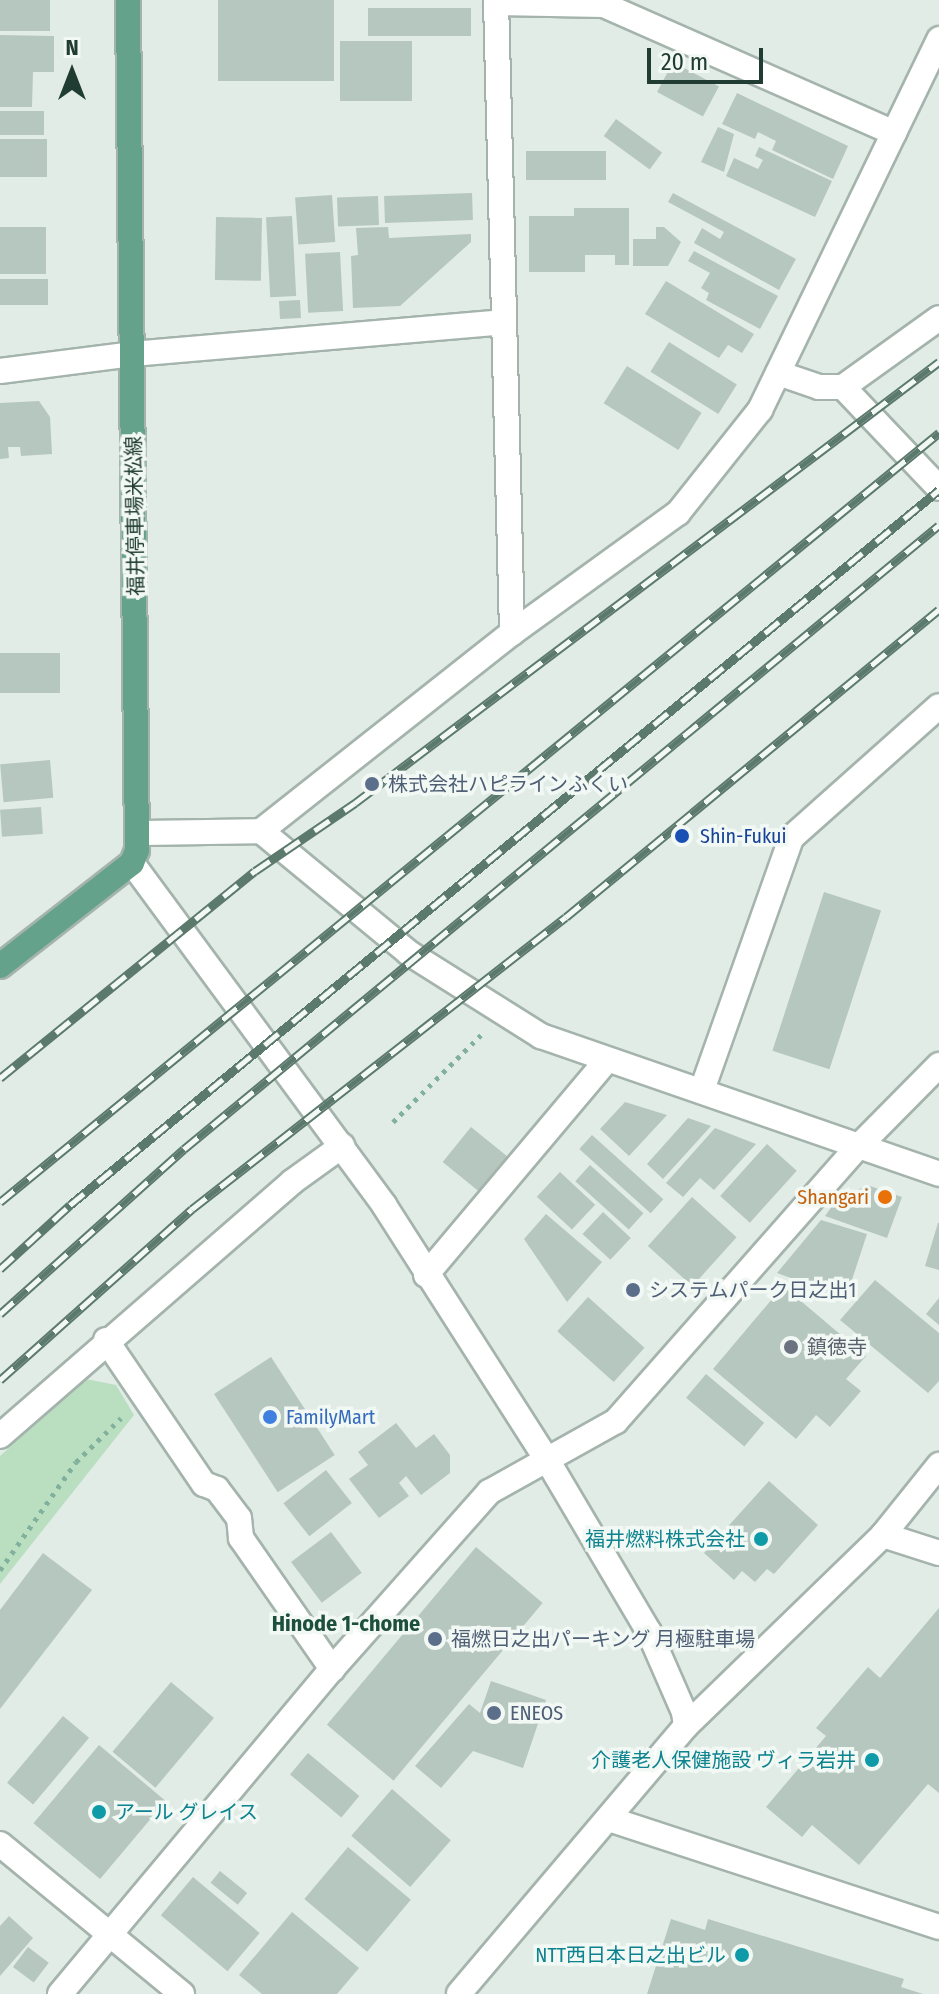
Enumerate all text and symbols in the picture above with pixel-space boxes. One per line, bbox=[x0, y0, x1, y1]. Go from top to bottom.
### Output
north arrow bbox=[32, 32, 112, 112]
scale bar bbox=[651, 32, 767, 82]
text: N bbox=[65, 34, 79, 61]
text: 20 m bbox=[661, 48, 708, 76]
street label: 福井停車場米松線 bbox=[122, 436, 148, 596]
place label: 株式会社ハピラインふくい bbox=[388, 772, 628, 796]
marker: 株式会社ハピラインふくい bbox=[363, 775, 381, 793]
place label: Shin-Fukui bbox=[700, 824, 787, 848]
marker: Shin-Fukui bbox=[671, 825, 693, 847]
place label: Shangari bbox=[797, 1185, 869, 1209]
marker: Shangari bbox=[876, 1188, 894, 1206]
place label: システムパーク日之出1 bbox=[649, 1278, 857, 1302]
marker: システムパーク日之出1 bbox=[624, 1281, 642, 1299]
place label: 鎮徳寺 bbox=[807, 1335, 867, 1359]
marker: 鎮徳寺 bbox=[782, 1338, 800, 1356]
place label: FamilyMart bbox=[286, 1405, 375, 1429]
marker: FamilyMart bbox=[261, 1408, 279, 1426]
place label: 福井燃料株式会社 bbox=[585, 1527, 745, 1551]
marker: 福井燃料株式会社 bbox=[752, 1530, 770, 1548]
district label: Hinode 1-chome bbox=[272, 1611, 420, 1637]
place label: 福燃日之出パーキング 月極駐車場 bbox=[451, 1627, 756, 1651]
marker: 福燃日之出パーキング 月極駐車場 bbox=[426, 1630, 444, 1648]
place label: ENEOS bbox=[510, 1701, 563, 1725]
marker: ENEOS bbox=[485, 1704, 503, 1722]
place label: 介護老人保健施設 ヴィラ岩井 bbox=[591, 1748, 856, 1772]
marker: 介護老人保健施設 ヴィラ岩井 bbox=[863, 1751, 881, 1769]
place label: アール グレイス bbox=[115, 1800, 258, 1824]
marker: アール グレイス bbox=[90, 1803, 108, 1821]
place label: NTT西日本日之出ビル bbox=[535, 1943, 726, 1967]
marker: NTT西日本日之出ビル bbox=[733, 1946, 751, 1964]

